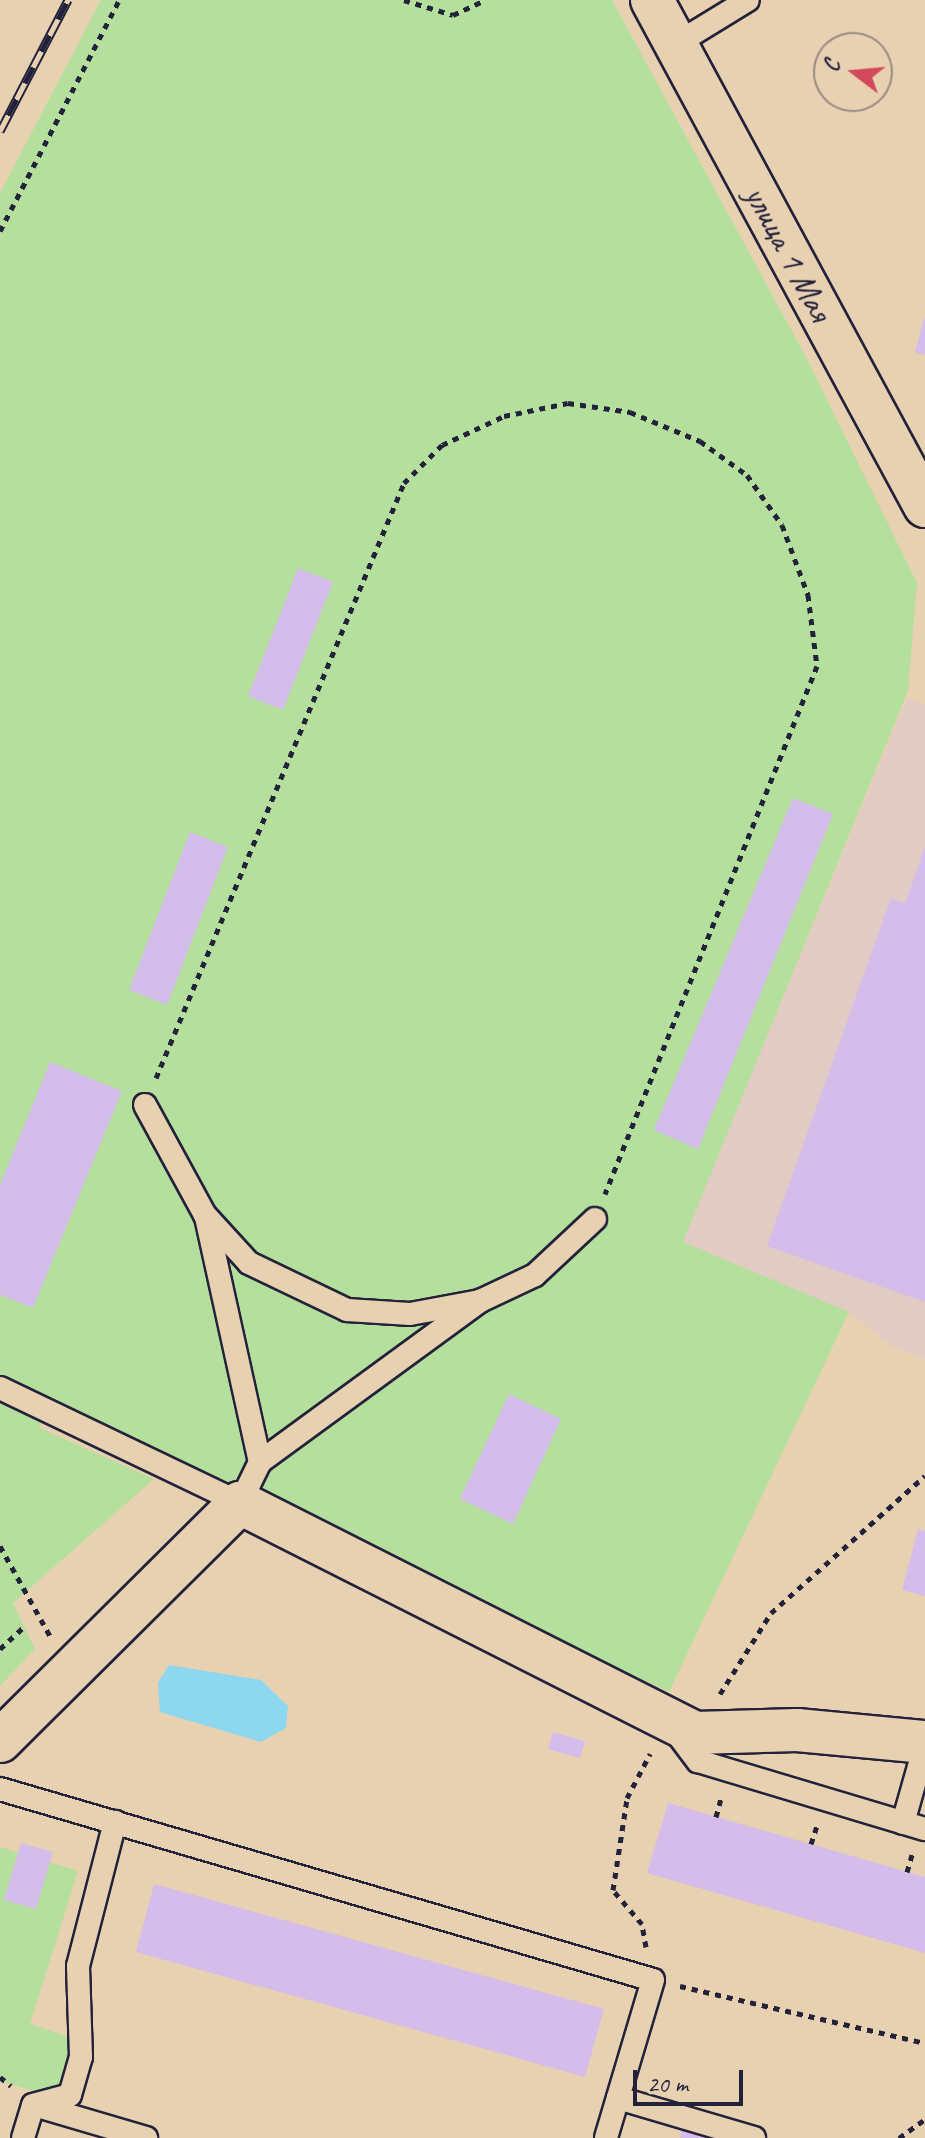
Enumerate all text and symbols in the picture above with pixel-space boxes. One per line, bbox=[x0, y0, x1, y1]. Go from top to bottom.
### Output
north arrow bbox=[813, 32, 893, 112]
text: С bbox=[817, 57, 847, 75]
street label: улица 1 Мая bbox=[736, 179, 842, 327]
scale bar bbox=[637, 2054, 747, 2104]
text: 20 m bbox=[647, 2069, 688, 2099]

